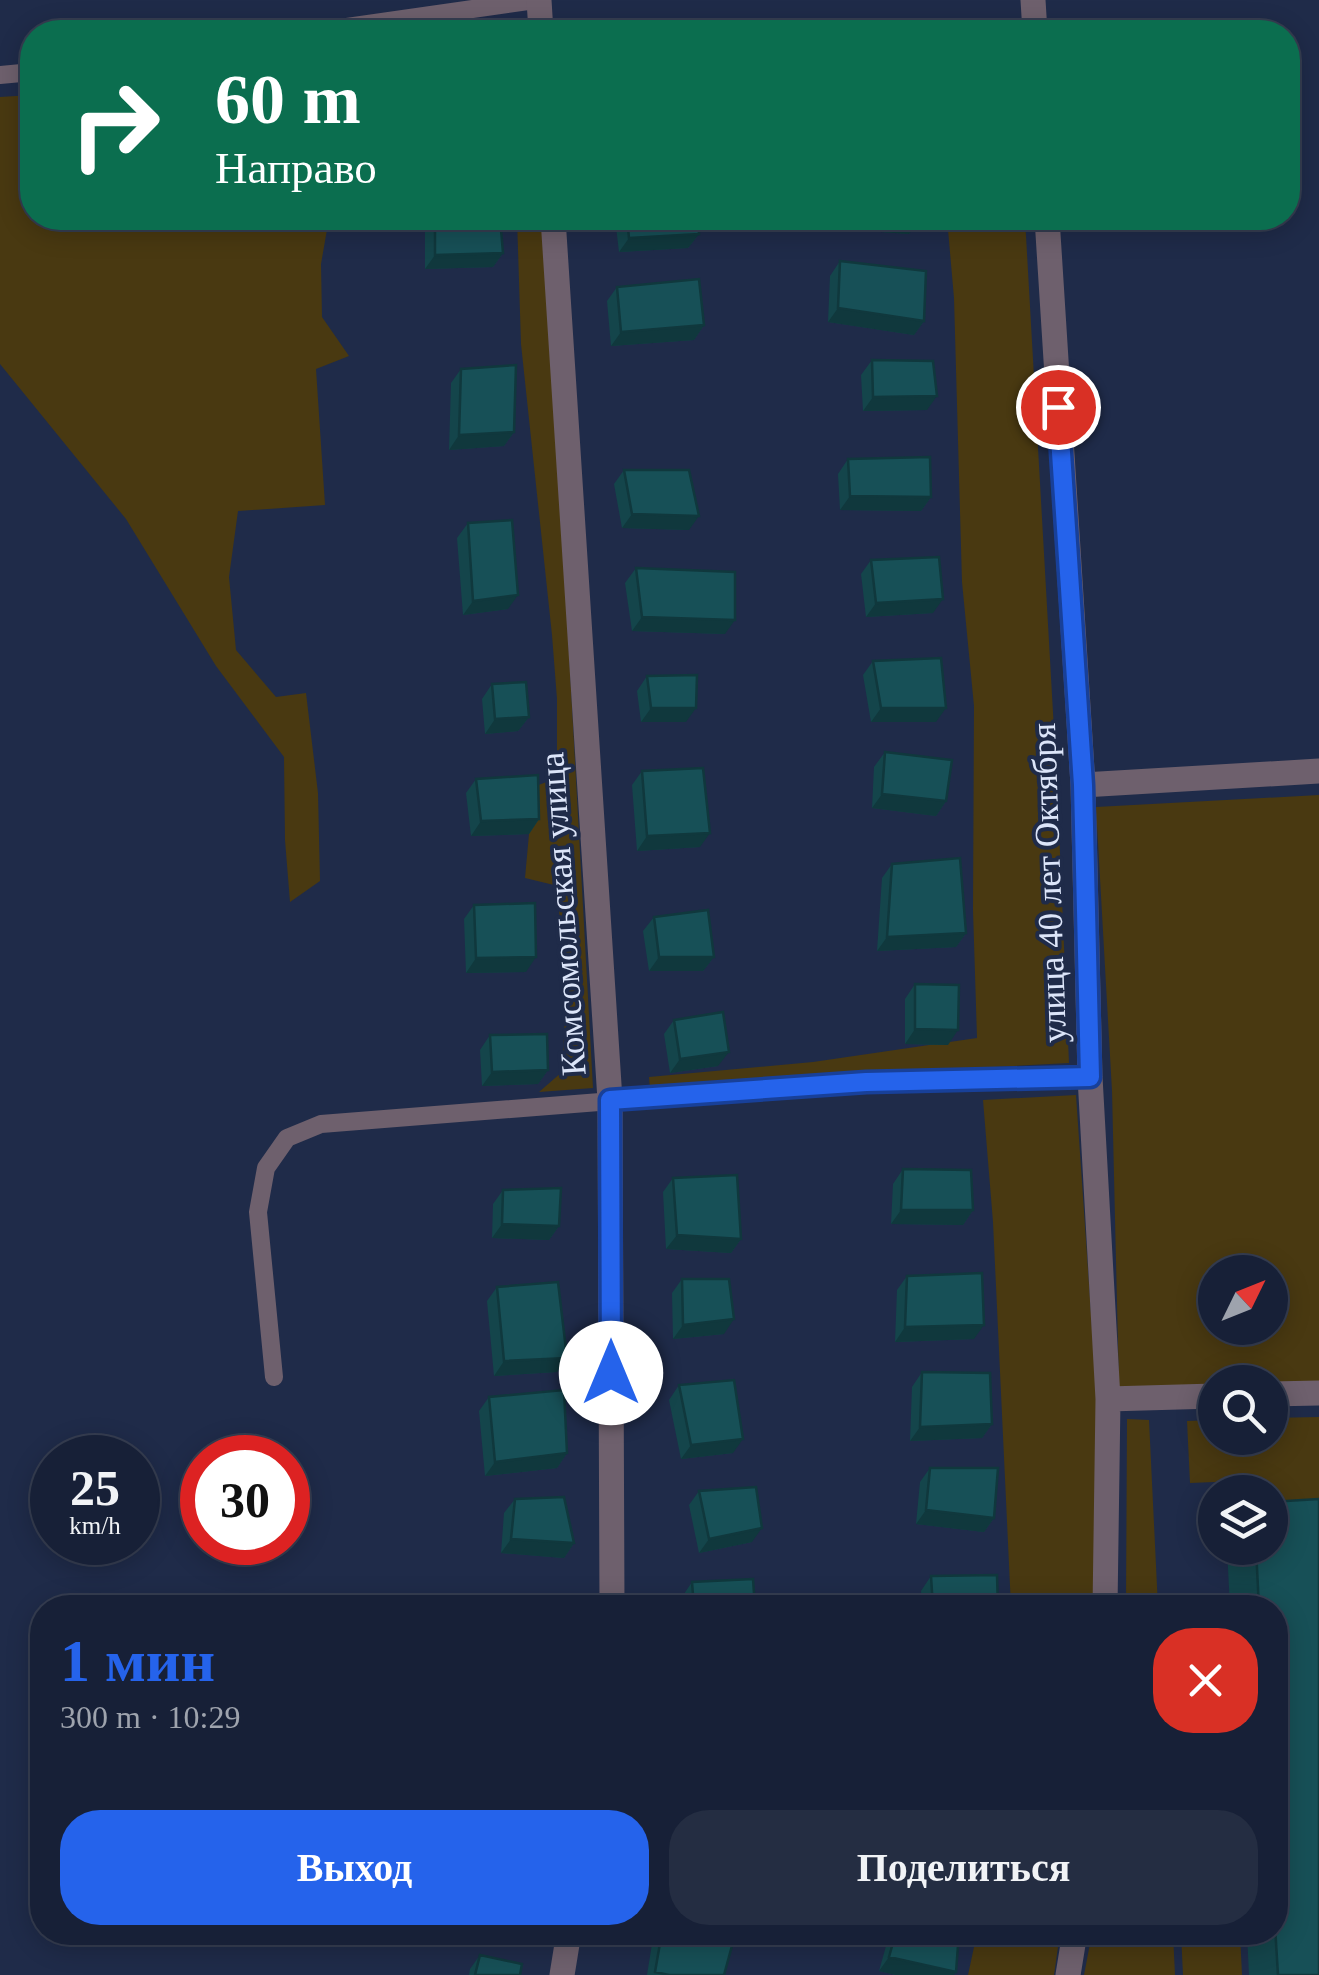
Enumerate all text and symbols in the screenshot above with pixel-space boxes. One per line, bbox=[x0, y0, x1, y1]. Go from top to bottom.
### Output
icon: right bbox=[50, 60, 180, 190]
text: 60 m bbox=[215, 61, 361, 138]
text: Направо bbox=[215, 143, 377, 193]
pin bbox=[1016, 365, 1101, 450]
icon: arrive bbox=[1031, 380, 1086, 435]
street label: улица 40 лет Октября bbox=[1024, 722, 1074, 1044]
street label: Комсомольская улица bbox=[532, 750, 594, 1077]
north arrow bbox=[1198, 1255, 1288, 1345]
map controls bbox=[1198, 1255, 1288, 1565]
position arrow bbox=[559, 1321, 663, 1425]
button: search bbox=[1198, 1365, 1288, 1455]
speed limit sign: 30 bbox=[180, 1435, 310, 1565]
text: 25 bbox=[70, 1460, 120, 1516]
button: layers bbox=[1198, 1475, 1288, 1565]
text: km/h bbox=[69, 1512, 121, 1539]
text: 1 мин bbox=[60, 1628, 215, 1694]
button: close bbox=[1153, 1628, 1258, 1733]
text: 300 m · 10:29 bbox=[60, 1699, 240, 1735]
button: Выход bbox=[60, 1810, 649, 1925]
button: Поделиться bbox=[669, 1810, 1258, 1925]

